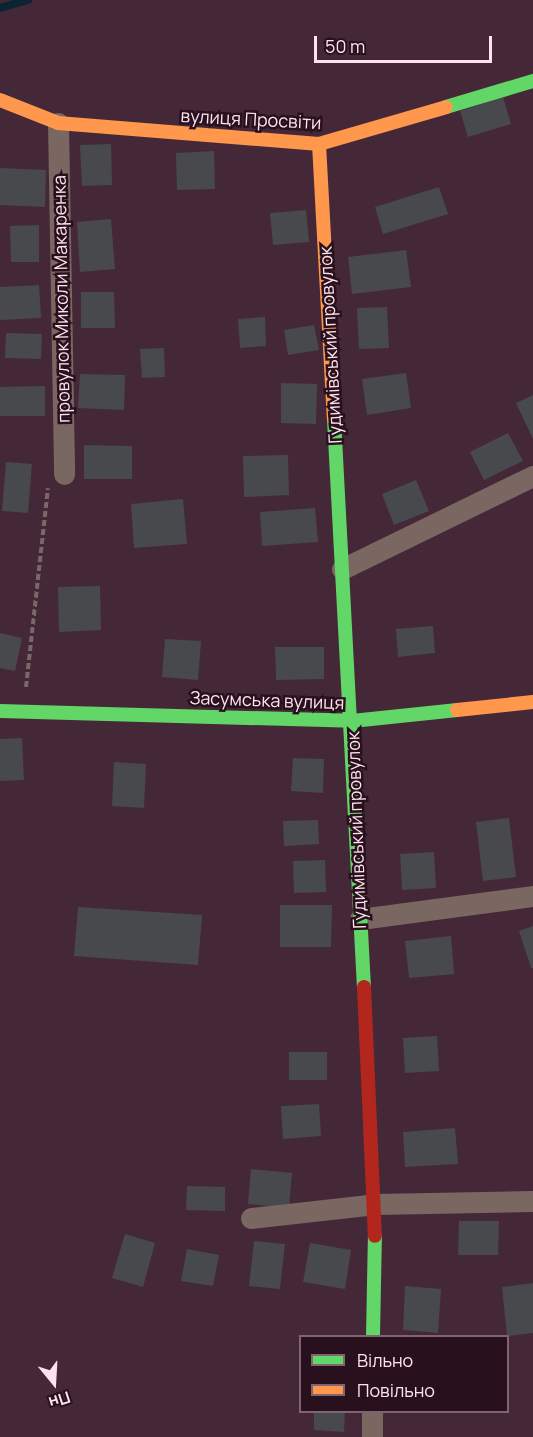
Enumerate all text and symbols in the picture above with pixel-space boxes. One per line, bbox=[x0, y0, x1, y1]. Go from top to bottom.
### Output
scale bar bbox=[317, 24, 496, 62]
text: 50 m bbox=[325, 34, 365, 58]
street label: вулиця Просвіти bbox=[180, 105, 322, 133]
street label: провулок Миколи Макаренка bbox=[48, 175, 74, 423]
street label: Гудимівський провулок bbox=[314, 246, 346, 444]
street label: Засумська вулиця bbox=[189, 687, 345, 713]
street label: Гудимівський провулок bbox=[342, 731, 370, 929]
legend bbox=[299, 1335, 509, 1413]
text: Вільно bbox=[357, 1348, 413, 1372]
north arrow bbox=[24, 1353, 84, 1413]
text: Повільно bbox=[357, 1378, 435, 1402]
text: Пн bbox=[46, 1386, 73, 1414]

